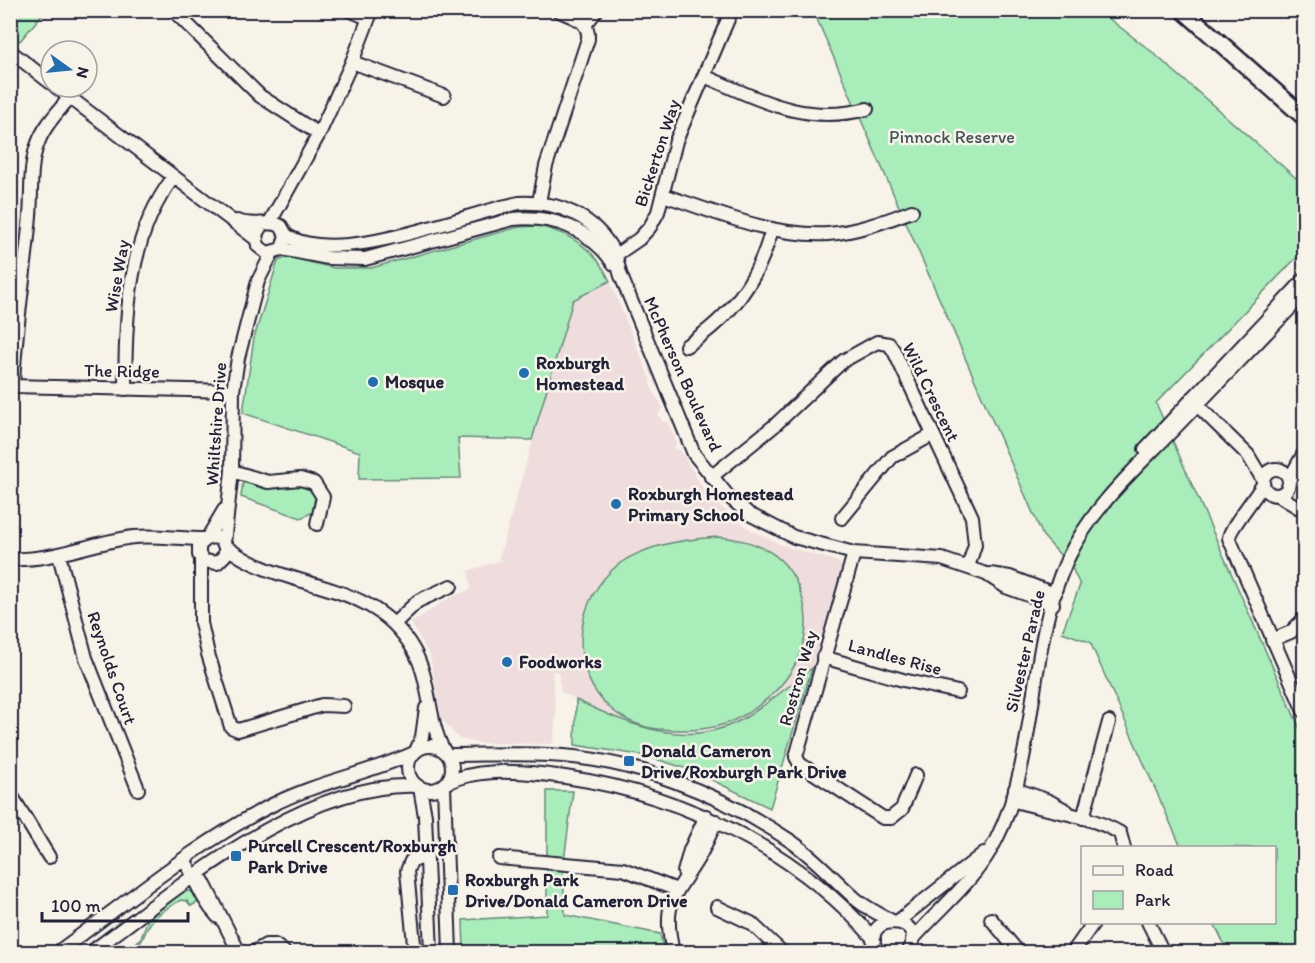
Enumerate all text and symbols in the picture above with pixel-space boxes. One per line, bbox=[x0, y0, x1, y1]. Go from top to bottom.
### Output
north arrow bbox=[39, 39, 99, 99]
text: N bbox=[72, 65, 94, 80]
street label: Bickerton Way bbox=[629, 96, 685, 210]
park label: Pinnock Reserve bbox=[889, 126, 1015, 148]
street label: Wise Way bbox=[100, 237, 134, 314]
street label: McPherson Boulevard bbox=[639, 293, 727, 455]
street label: Wild Crescent bbox=[897, 339, 965, 446]
place label: Roxburgh Homestead bbox=[536, 352, 625, 395]
street label: The Ridge bbox=[84, 359, 160, 383]
street label: Whiltshire Drive bbox=[201, 361, 231, 487]
marker: Roxburgh Homestead bbox=[517, 366, 531, 380]
place label: Mosque bbox=[385, 371, 444, 393]
marker: Mosque bbox=[366, 375, 380, 389]
place label: Roxburgh Homestead Primary School bbox=[628, 483, 794, 526]
marker: Roxburgh Homestead Primary School bbox=[609, 497, 623, 511]
street label: Silvester Parade bbox=[1000, 588, 1050, 714]
street label: Reynolds Court bbox=[82, 609, 142, 728]
street label: Rostron Way bbox=[774, 627, 822, 728]
street label: Landles Rise bbox=[846, 634, 944, 680]
place label: Foodworks bbox=[519, 651, 602, 673]
marker: Foodworks bbox=[500, 655, 514, 669]
place label: Donald Cameron Drive/Roxburgh Park Drive bbox=[641, 740, 847, 783]
marker: Donald Cameron Drive/Roxburgh Park Drive bbox=[622, 754, 636, 768]
place label: Purcell Crescent/Roxburgh Park Drive bbox=[248, 835, 457, 878]
legend bbox=[1081, 846, 1276, 924]
marker: Purcell Crescent/Roxburgh Park Drive bbox=[229, 849, 243, 863]
text: Road bbox=[1135, 859, 1174, 881]
place label: Roxburgh Park Drive/Donald Cameron Drive bbox=[465, 869, 688, 912]
marker: Roxburgh Park Drive/Donald Cameron Drive bbox=[446, 883, 460, 897]
scale bar bbox=[42, 885, 188, 923]
text: Park bbox=[1135, 889, 1170, 911]
text: 100 m bbox=[51, 895, 101, 917]

